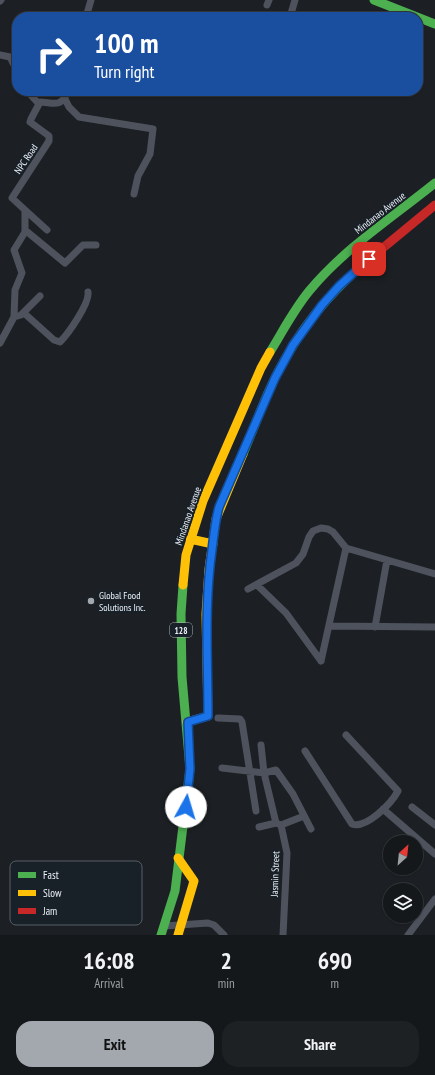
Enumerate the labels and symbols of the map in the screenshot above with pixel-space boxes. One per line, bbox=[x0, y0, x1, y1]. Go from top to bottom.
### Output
street label: NPC Road bbox=[11, 142, 41, 176]
street label: Mindanao Avenue bbox=[352, 189, 408, 237]
pin bbox=[352, 242, 386, 276]
street label: Mindanao Avenue bbox=[172, 485, 204, 547]
place label: Global Food Solutions Inc. bbox=[99, 589, 146, 614]
marker: Global Food Solutions Inc. bbox=[86, 596, 96, 606]
road number: 128 bbox=[170, 623, 192, 637]
position arrow bbox=[165, 786, 207, 828]
north arrow bbox=[383, 835, 423, 875]
street label: Jasmin Street bbox=[268, 851, 282, 898]
legend bbox=[10, 861, 142, 925]
text: Fast bbox=[43, 868, 59, 882]
text: Slow bbox=[43, 886, 62, 900]
text: Jam bbox=[42, 904, 57, 918]

